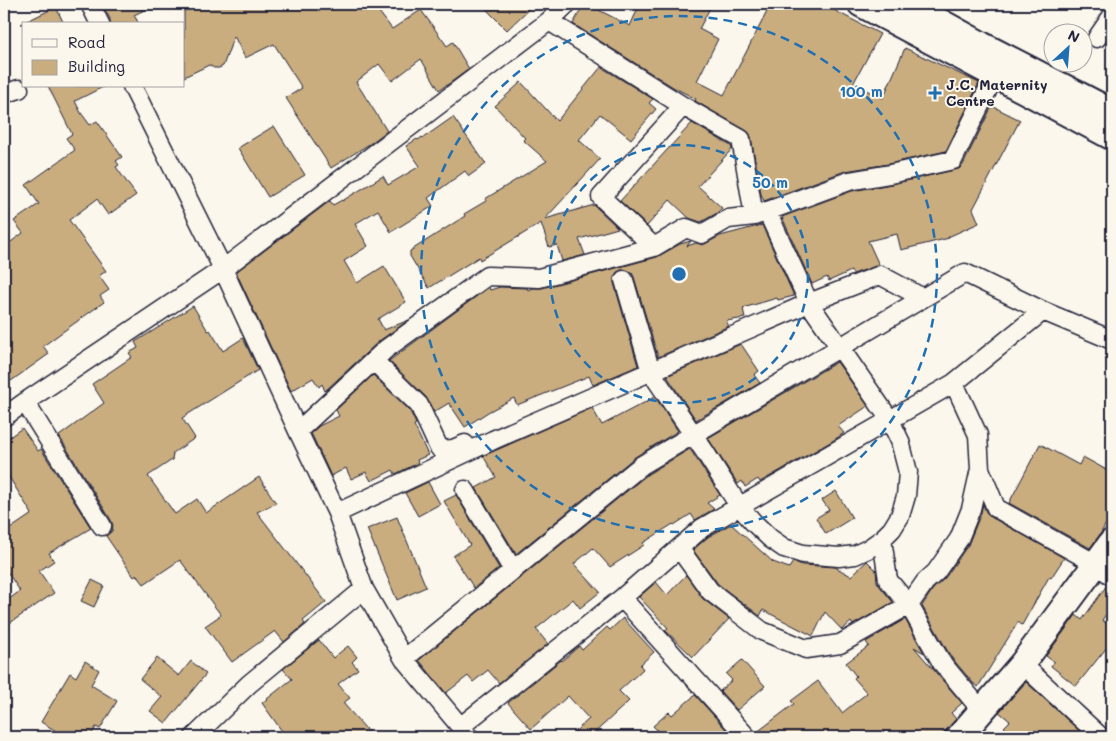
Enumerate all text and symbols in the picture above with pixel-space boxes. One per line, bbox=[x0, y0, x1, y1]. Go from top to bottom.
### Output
legend bbox=[22, 22, 185, 88]
north arrow bbox=[1044, 22, 1094, 72]
text: N bbox=[1065, 25, 1083, 47]
text: Road bbox=[68, 32, 105, 52]
text: Building bbox=[68, 56, 125, 76]
place label: J.C. Maternity Centre bbox=[946, 75, 1048, 110]
text: 100 m bbox=[839, 81, 883, 101]
marker: J.C. Maternity Centre bbox=[928, 86, 942, 100]
text: 50 m bbox=[752, 172, 788, 192]
centre of rings bbox=[670, 265, 688, 283]

